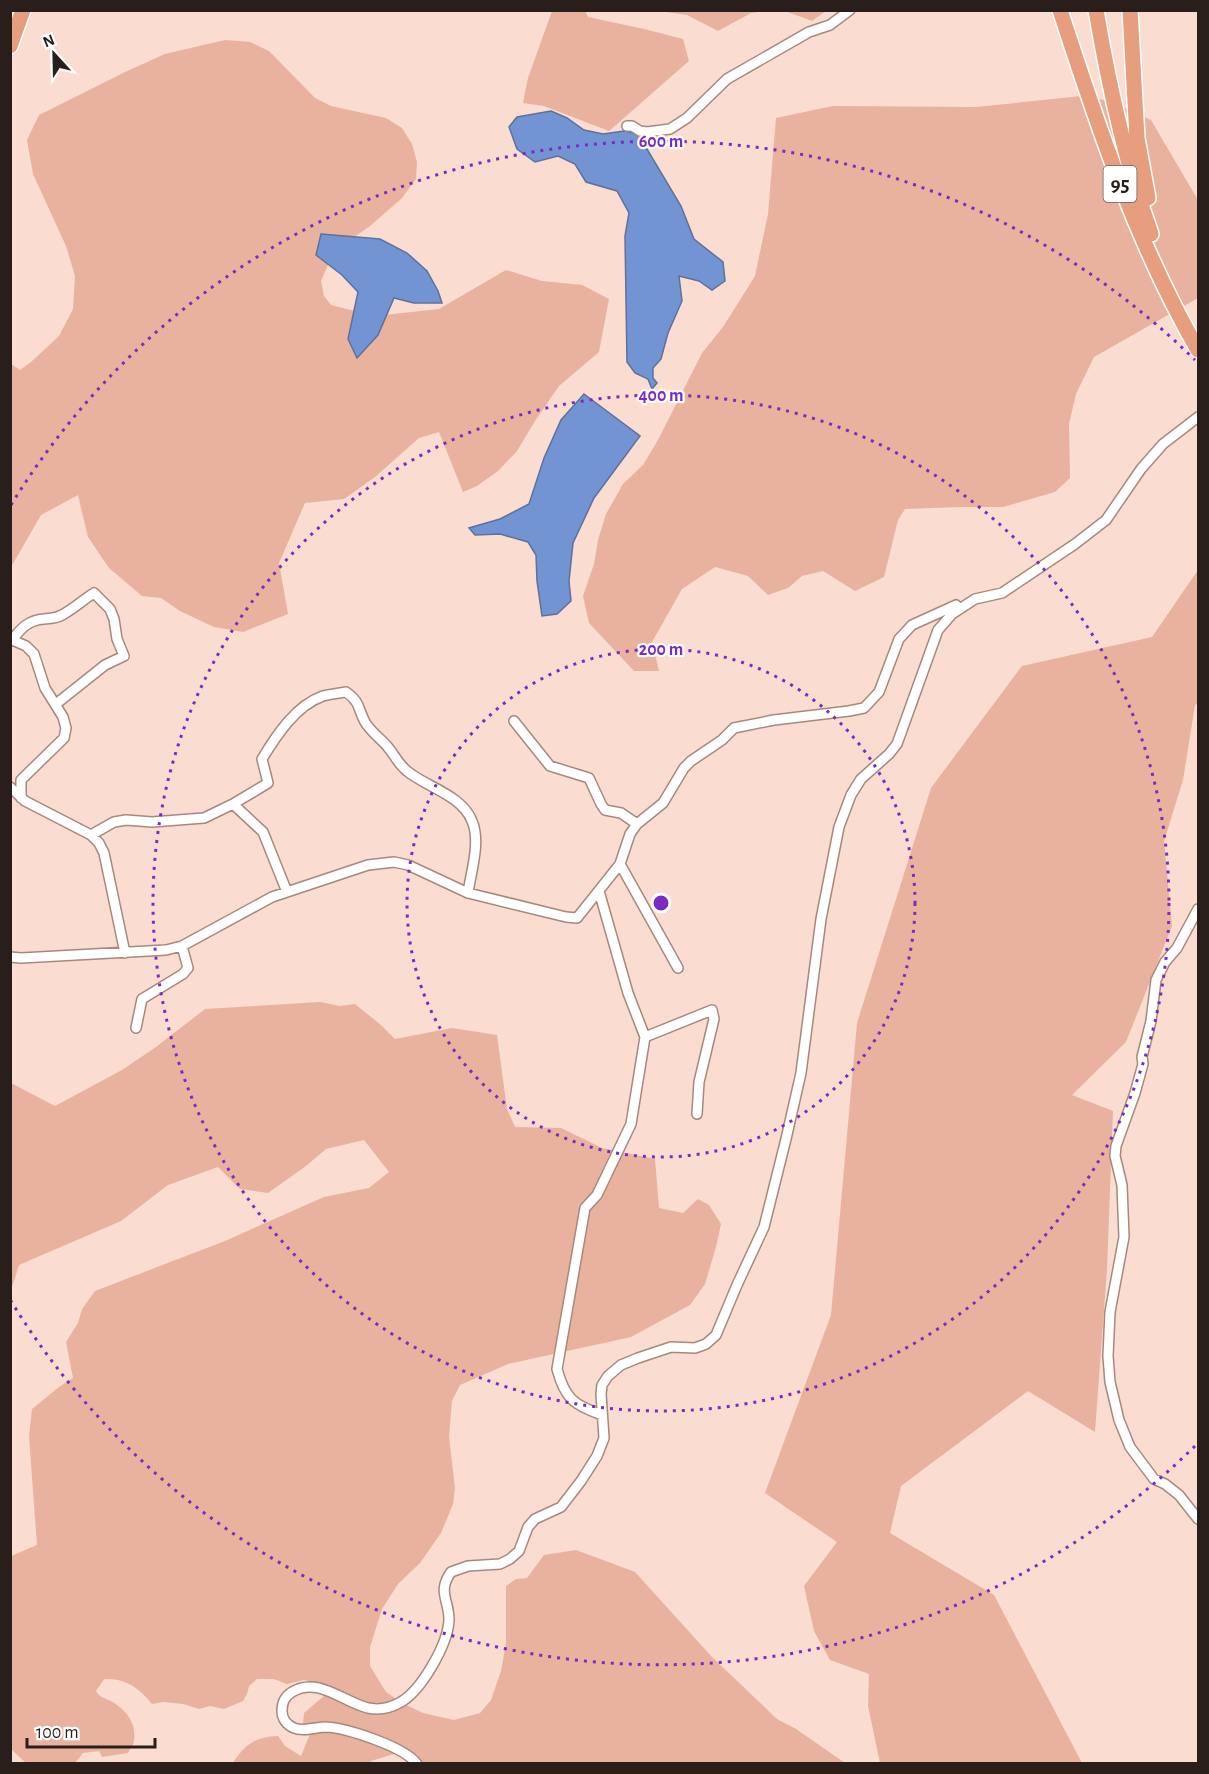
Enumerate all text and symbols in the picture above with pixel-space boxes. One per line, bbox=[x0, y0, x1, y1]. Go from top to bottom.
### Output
north arrow bbox=[24, 24, 84, 84]
text: N bbox=[41, 32, 57, 51]
text: 600 m bbox=[639, 133, 683, 151]
road number: 95 bbox=[1104, 166, 1136, 202]
text: 400 m bbox=[638, 387, 684, 405]
text: 200 m bbox=[639, 641, 683, 659]
centre of rings bbox=[651, 893, 671, 913]
scale bar bbox=[27, 1711, 154, 1749]
text: 100 m bbox=[36, 1724, 79, 1742]

